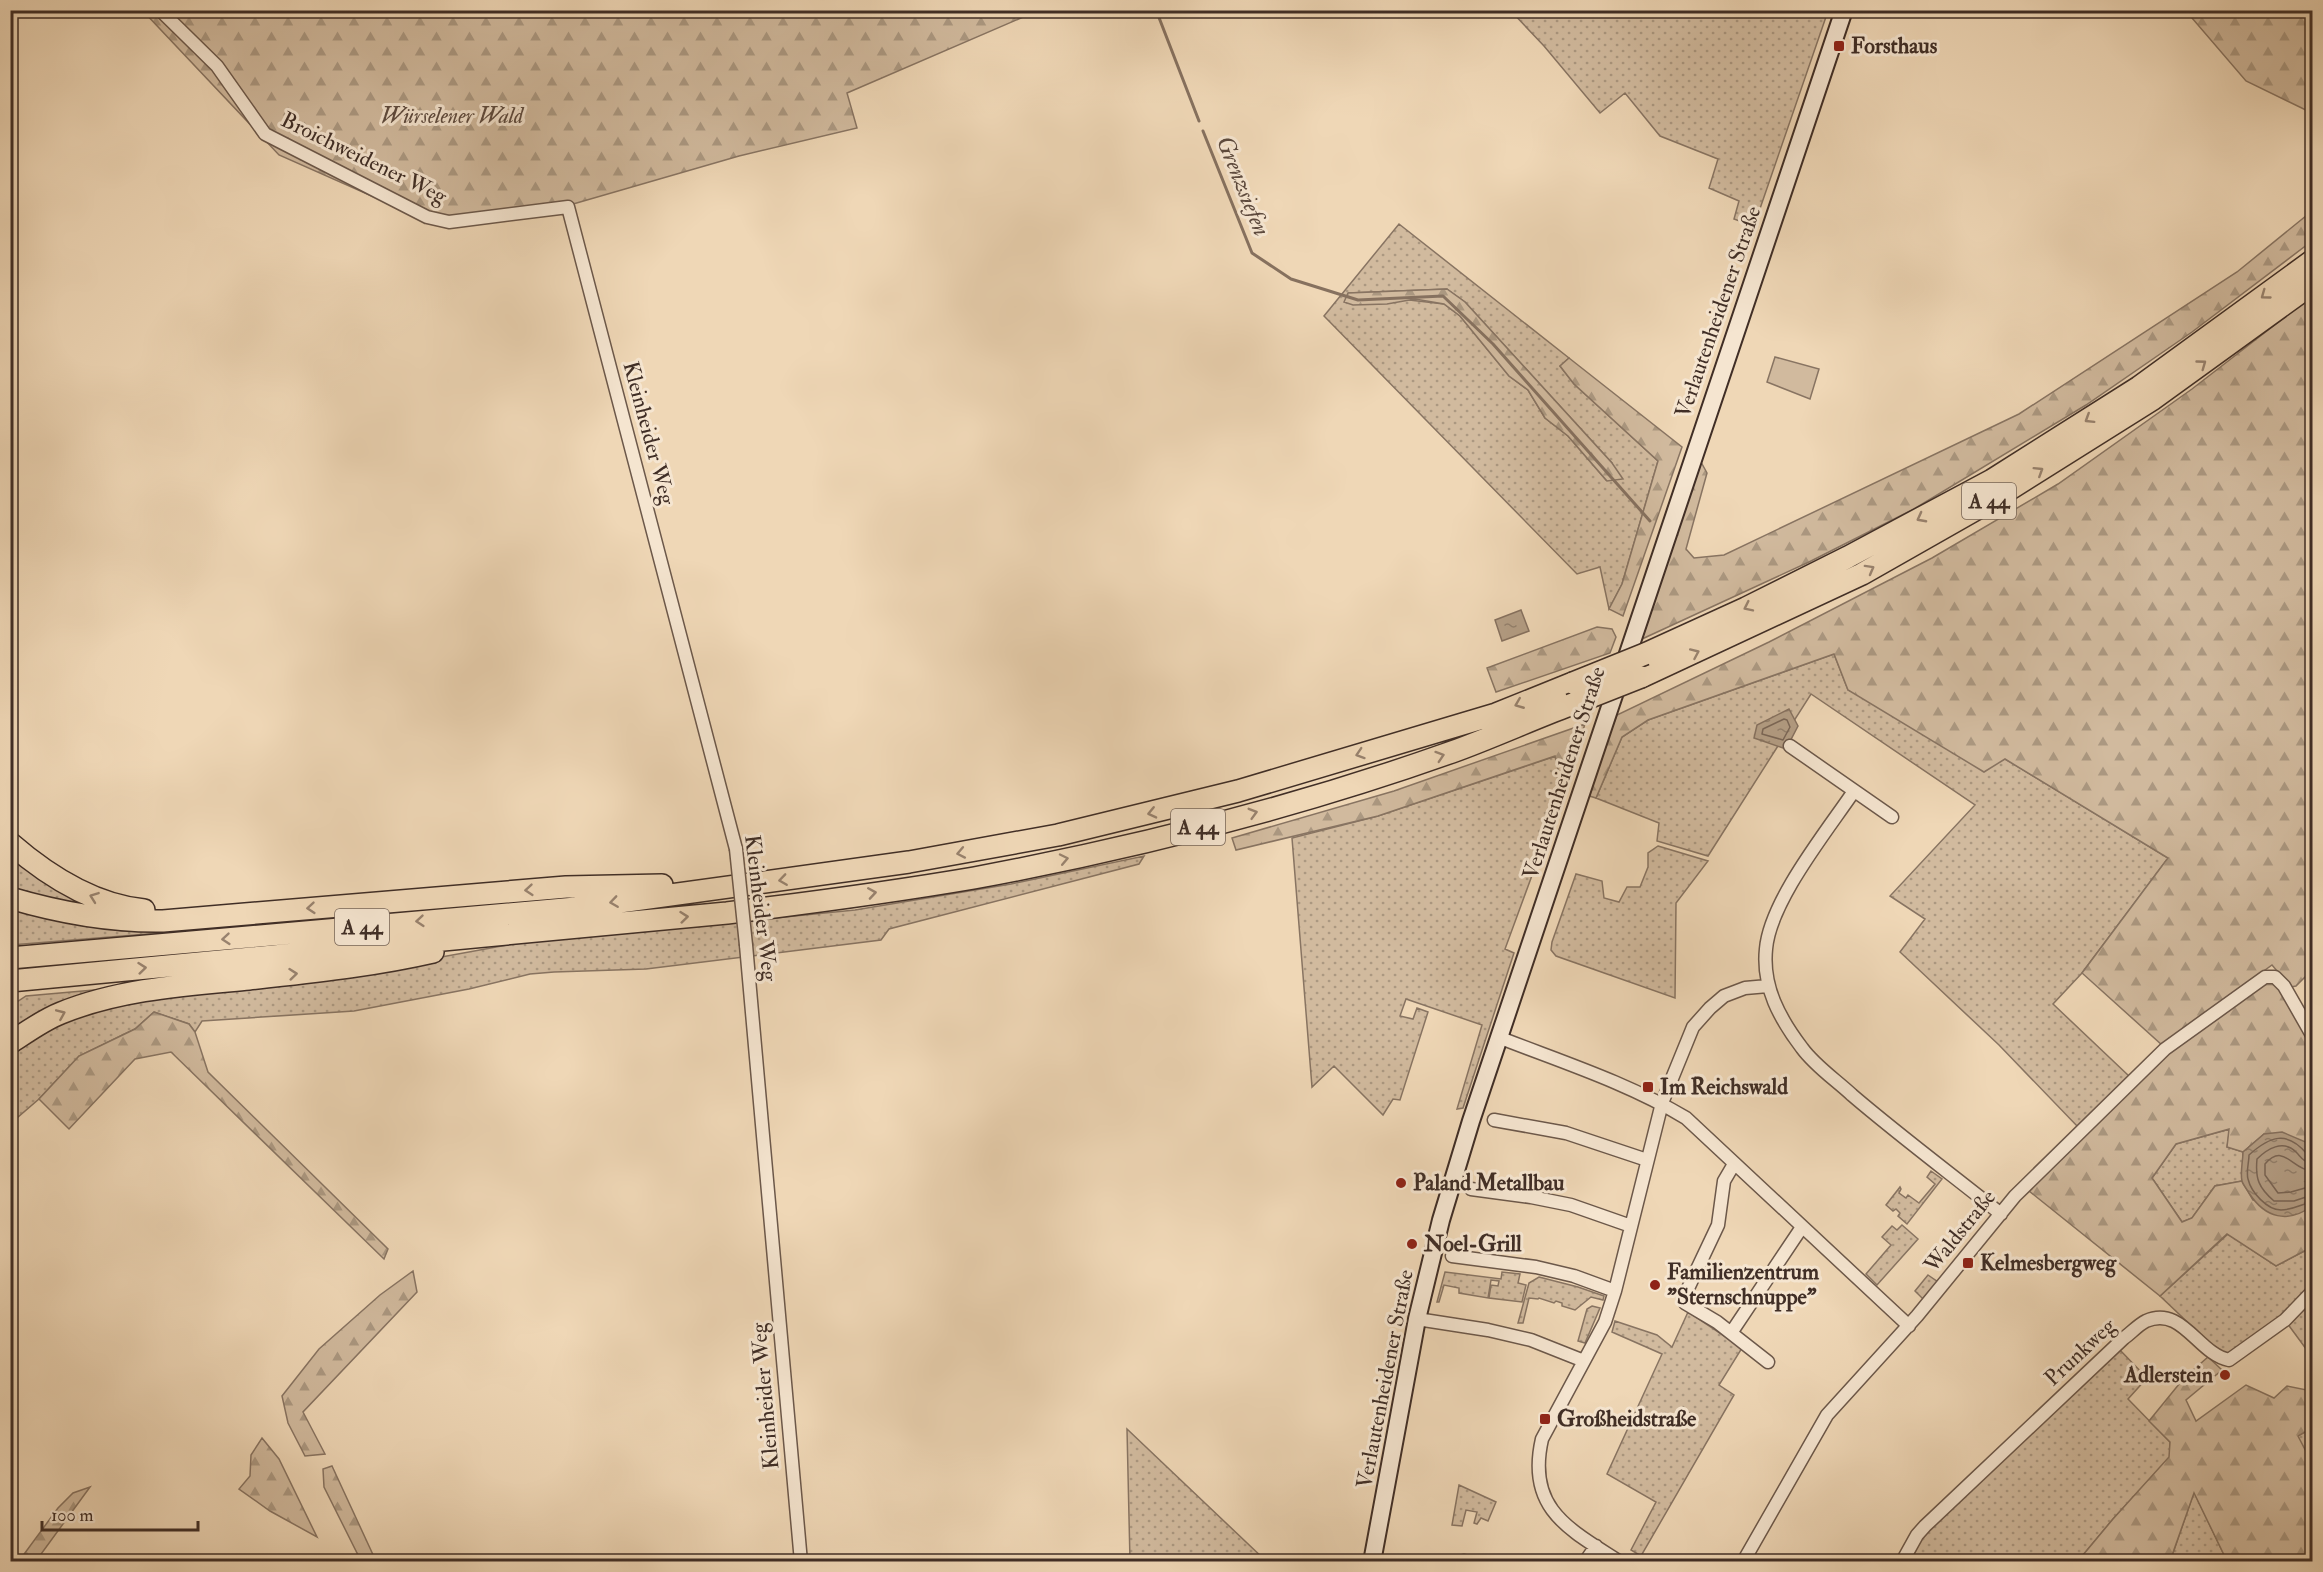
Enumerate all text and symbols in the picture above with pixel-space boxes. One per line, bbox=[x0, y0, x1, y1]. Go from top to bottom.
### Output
place label: Forsthaus bbox=[1851, 32, 1938, 60]
marker: Forsthaus bbox=[1832, 39, 1846, 53]
park label: Würselener Wald bbox=[381, 102, 525, 130]
street label: Broichweidener Weg bbox=[277, 106, 453, 211]
water label: Grenzsiefen bbox=[1209, 131, 1277, 241]
street label: Verlautenheidener Straße bbox=[1669, 202, 1767, 422]
one-way arrow bbox=[2261, 288, 2272, 299]
street label: Kleinheider Weg bbox=[616, 358, 682, 509]
one-way arrow bbox=[2195, 360, 2206, 371]
one-way arrow bbox=[2085, 411, 2095, 423]
one-way arrow bbox=[2033, 466, 2043, 478]
road number: A 44 bbox=[1962, 483, 2016, 519]
one-way arrow bbox=[1917, 511, 1928, 522]
one-way arrow bbox=[1864, 565, 1875, 576]
one-way arrow bbox=[1743, 599, 1754, 611]
one-way arrow bbox=[1688, 648, 1699, 660]
street label: Verlautenheidener Straße bbox=[1516, 663, 1612, 883]
one-way arrow bbox=[1514, 697, 1524, 710]
one-way arrow bbox=[1355, 747, 1366, 760]
one-way arrow bbox=[1434, 750, 1445, 763]
one-way arrow bbox=[1148, 805, 1158, 818]
one-way arrow bbox=[1247, 808, 1258, 820]
road number: A 44 bbox=[1171, 809, 1225, 845]
street label: Kleinheider Weg bbox=[738, 833, 784, 984]
one-way arrow bbox=[957, 846, 967, 859]
one-way arrow bbox=[1058, 853, 1068, 866]
one-way arrow bbox=[778, 873, 788, 885]
one-way arrow bbox=[525, 883, 534, 896]
one-way arrow bbox=[867, 888, 877, 900]
one-way arrow bbox=[89, 891, 100, 904]
one-way arrow bbox=[609, 896, 619, 908]
one-way arrow bbox=[307, 901, 316, 914]
road number: A 44 bbox=[335, 909, 389, 945]
one-way arrow bbox=[680, 911, 689, 924]
one-way arrow bbox=[415, 915, 424, 928]
one-way arrow bbox=[221, 932, 230, 945]
one-way arrow bbox=[138, 962, 147, 975]
one-way arrow bbox=[289, 968, 298, 981]
one-way arrow bbox=[54, 1009, 65, 1021]
place label: Im Reichswald bbox=[1660, 1073, 1788, 1101]
marker: Im Reichswald bbox=[1641, 1080, 1655, 1094]
place label: Paland Metallbau bbox=[1413, 1169, 1565, 1197]
marker: Paland Metallbau bbox=[1394, 1176, 1408, 1190]
street label: Waldstraße bbox=[1917, 1184, 2002, 1279]
place label: Noel-Grill bbox=[1423, 1230, 1522, 1258]
marker: Noel-Grill bbox=[1405, 1237, 1419, 1251]
place label: Kelmesbergweg bbox=[1980, 1249, 2117, 1278]
marker: Kelmesbergweg bbox=[1961, 1256, 1975, 1270]
place label: Familienzentrum "Sternschnuppe" bbox=[1667, 1258, 1820, 1312]
street label: Verlautenheidener Straße bbox=[1350, 1267, 1420, 1491]
marker: Familienzentrum "Sternschnuppe" bbox=[1648, 1278, 1662, 1292]
street label: Prunkweg bbox=[2038, 1311, 2122, 1392]
street label: Kleinheider Weg bbox=[745, 1320, 785, 1470]
place label: Adlerstein bbox=[2123, 1361, 2214, 1389]
marker: Adlerstein bbox=[2218, 1368, 2232, 1382]
place label: Großheidstraße bbox=[1557, 1405, 1697, 1433]
marker: Großheidstraße bbox=[1538, 1412, 1552, 1426]
scale bar bbox=[42, 1494, 198, 1532]
text: 100 m bbox=[51, 1504, 94, 1527]

